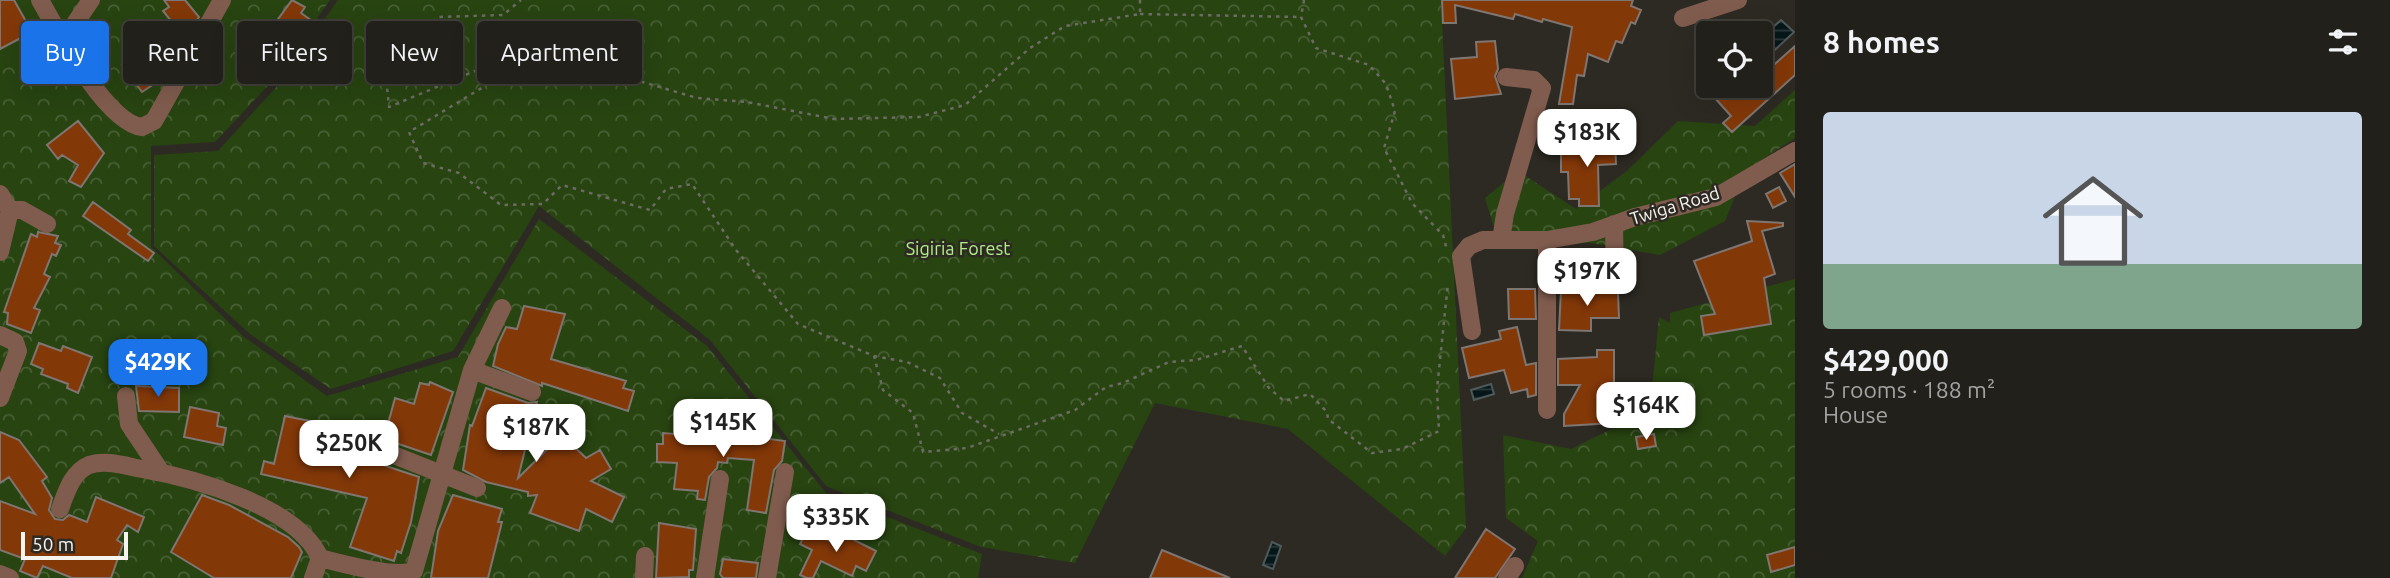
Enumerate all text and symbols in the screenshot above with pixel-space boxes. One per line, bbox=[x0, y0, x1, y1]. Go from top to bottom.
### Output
chip: Buy bbox=[21, 21, 109, 84]
chip: Rent bbox=[123, 21, 223, 84]
chip: Filters bbox=[237, 21, 352, 84]
chip: New bbox=[366, 21, 463, 84]
chip: Apartment bbox=[477, 21, 642, 84]
map controls bbox=[1696, 21, 1773, 98]
button: locate bbox=[1696, 21, 1773, 98]
icon: filters bbox=[2324, 23, 2362, 61]
text: 8 homes bbox=[1823, 25, 1940, 59]
pin: $183K bbox=[1538, 110, 1636, 169]
text: $183K bbox=[1553, 119, 1621, 144]
icon: home bbox=[2030, 158, 2156, 284]
street label: Twiga Road bbox=[1628, 182, 1722, 228]
park label: Sigiria Forest bbox=[906, 238, 1010, 258]
pin: $197K bbox=[1538, 248, 1636, 308]
text: $197K bbox=[1553, 258, 1621, 283]
pin: $429K bbox=[109, 340, 207, 399]
text: $429,000 bbox=[1823, 343, 1949, 377]
text: $429K bbox=[124, 349, 192, 374]
text: 5 rooms · 188 m² bbox=[1823, 377, 1995, 402]
pin: $164K bbox=[1597, 382, 1695, 442]
text: $164K bbox=[1612, 392, 1680, 417]
pin: $145K bbox=[674, 400, 772, 459]
text: House bbox=[1823, 402, 1888, 427]
pin: $187K bbox=[487, 405, 585, 464]
text: $145K bbox=[689, 409, 757, 434]
text: $187K bbox=[502, 414, 570, 439]
pin: $250K bbox=[300, 420, 398, 480]
text: $250K bbox=[315, 430, 383, 455]
pin: $335K bbox=[787, 494, 885, 554]
text: $335K bbox=[802, 504, 870, 529]
scale bar bbox=[21, 529, 128, 561]
text: 50 m bbox=[32, 533, 74, 555]

